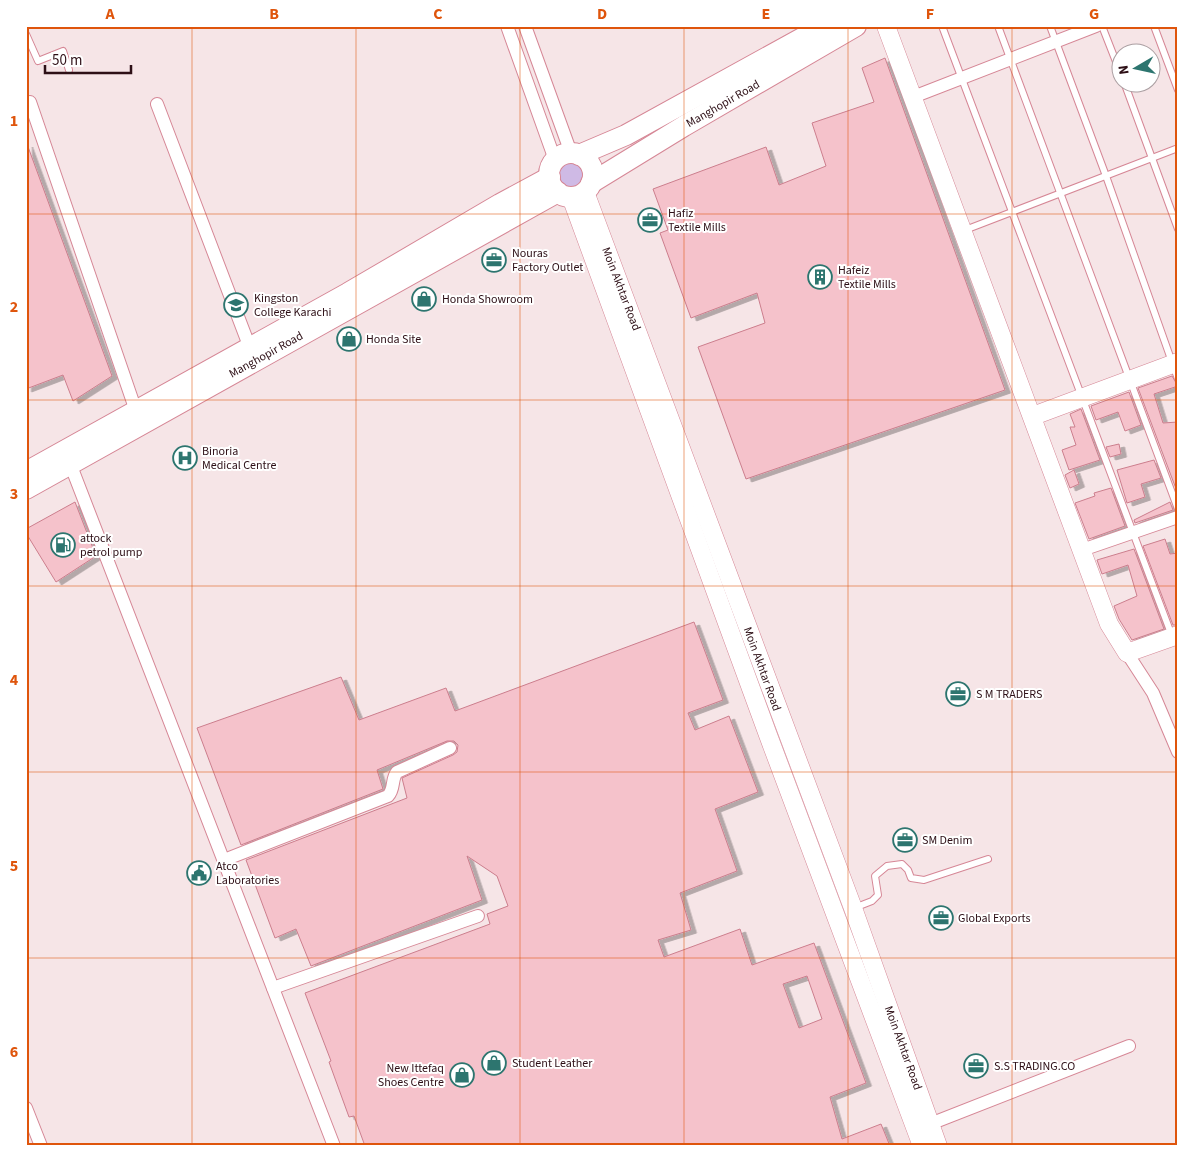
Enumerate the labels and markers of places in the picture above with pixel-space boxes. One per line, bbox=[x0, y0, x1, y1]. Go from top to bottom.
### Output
place label: Hafiz Textile Mills bbox=[668, 205, 726, 236]
office icon: Hafiz Textile Mills bbox=[637, 207, 663, 233]
place label: Nouras Factory Outlet bbox=[512, 245, 583, 276]
office icon: Nouras Factory Outlet bbox=[481, 247, 507, 273]
place label: Hafeiz Textile Mills bbox=[838, 262, 896, 293]
building icon: Hafeiz Textile Mills bbox=[807, 264, 833, 290]
shop icon: Honda Showroom bbox=[411, 286, 437, 312]
place label: Kingston College Karachi bbox=[254, 290, 331, 321]
place label: Honda Showroom bbox=[442, 291, 533, 308]
school or university icon: Kingston College Karachi bbox=[223, 292, 249, 318]
shop icon: Honda Site bbox=[336, 326, 362, 352]
place label: Honda Site bbox=[366, 331, 421, 348]
place label: Binoria Medical Centre bbox=[202, 443, 277, 474]
hospital icon: Binoria Medical Centre bbox=[172, 445, 198, 471]
place label: attock petrol pump bbox=[80, 530, 143, 561]
fuel station icon: attock petrol pump bbox=[50, 532, 76, 558]
office icon: S M TRADERS bbox=[945, 681, 971, 707]
place label: S M TRADERS bbox=[976, 686, 1042, 703]
office icon: SM Denim bbox=[892, 827, 918, 853]
place label: SM Denim bbox=[922, 832, 972, 849]
place label: Atco Laboratories bbox=[216, 858, 279, 889]
public building icon: Atco Laboratories bbox=[186, 860, 212, 886]
office icon: Global Exports bbox=[928, 905, 954, 931]
place label: Global Exports bbox=[958, 910, 1031, 927]
shop icon: Student Leather bbox=[481, 1050, 507, 1076]
office icon: S.S TRADING.CO bbox=[963, 1053, 989, 1079]
place label: Student Leather bbox=[512, 1055, 593, 1072]
place label: S.S TRADING.CO bbox=[994, 1058, 1075, 1075]
place label: New Ittefaq Shoes Centre bbox=[378, 1060, 444, 1091]
shop icon: New Ittefaq Shoes Centre bbox=[449, 1062, 475, 1088]

